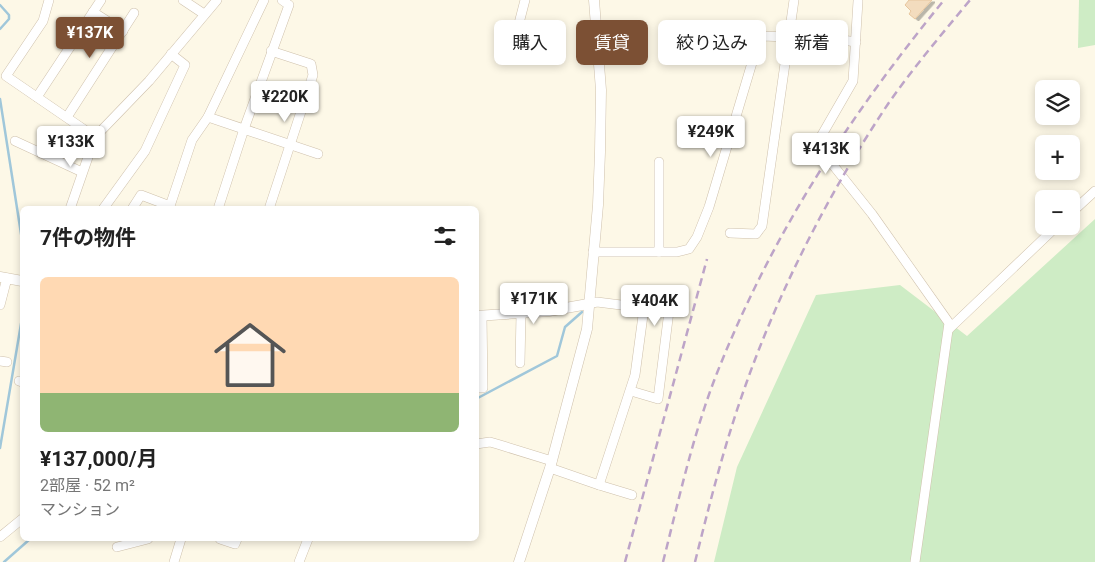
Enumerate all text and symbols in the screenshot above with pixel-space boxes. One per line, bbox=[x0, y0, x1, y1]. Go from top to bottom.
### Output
pin: ¥137K bbox=[55, 17, 125, 59]
chip: 購入 bbox=[494, 20, 566, 65]
chip: 賃貸 bbox=[576, 20, 648, 65]
chip: 絞り込み bbox=[658, 20, 766, 65]
chip: 新着 bbox=[776, 20, 848, 65]
text: ¥137K bbox=[67, 23, 113, 42]
pin: ¥220K bbox=[250, 80, 320, 123]
map controls bbox=[1035, 80, 1080, 235]
button: layers bbox=[1035, 80, 1080, 125]
text: ¥220K bbox=[262, 87, 308, 106]
pin: ¥249K bbox=[676, 116, 746, 158]
text: ¥249K bbox=[688, 122, 734, 141]
pin: ¥133K bbox=[36, 126, 106, 168]
text: ¥133K bbox=[48, 132, 94, 151]
pin: ¥413K bbox=[791, 132, 861, 175]
button: + bbox=[1035, 135, 1080, 180]
text: ¥413K bbox=[803, 139, 849, 158]
button: − bbox=[1035, 190, 1080, 235]
icon: filters bbox=[431, 222, 459, 250]
text: 7件の物件 bbox=[40, 226, 136, 250]
pin: ¥171K bbox=[499, 282, 569, 325]
pin: ¥404K bbox=[620, 284, 690, 327]
text: ¥171K bbox=[511, 289, 557, 308]
text: ¥404K bbox=[632, 291, 678, 310]
icon: home bbox=[205, 310, 295, 400]
text: ¥137,000/月 bbox=[40, 447, 158, 471]
text: 2部屋 · 52 m² bbox=[40, 476, 135, 495]
text: マンション bbox=[40, 500, 120, 519]

